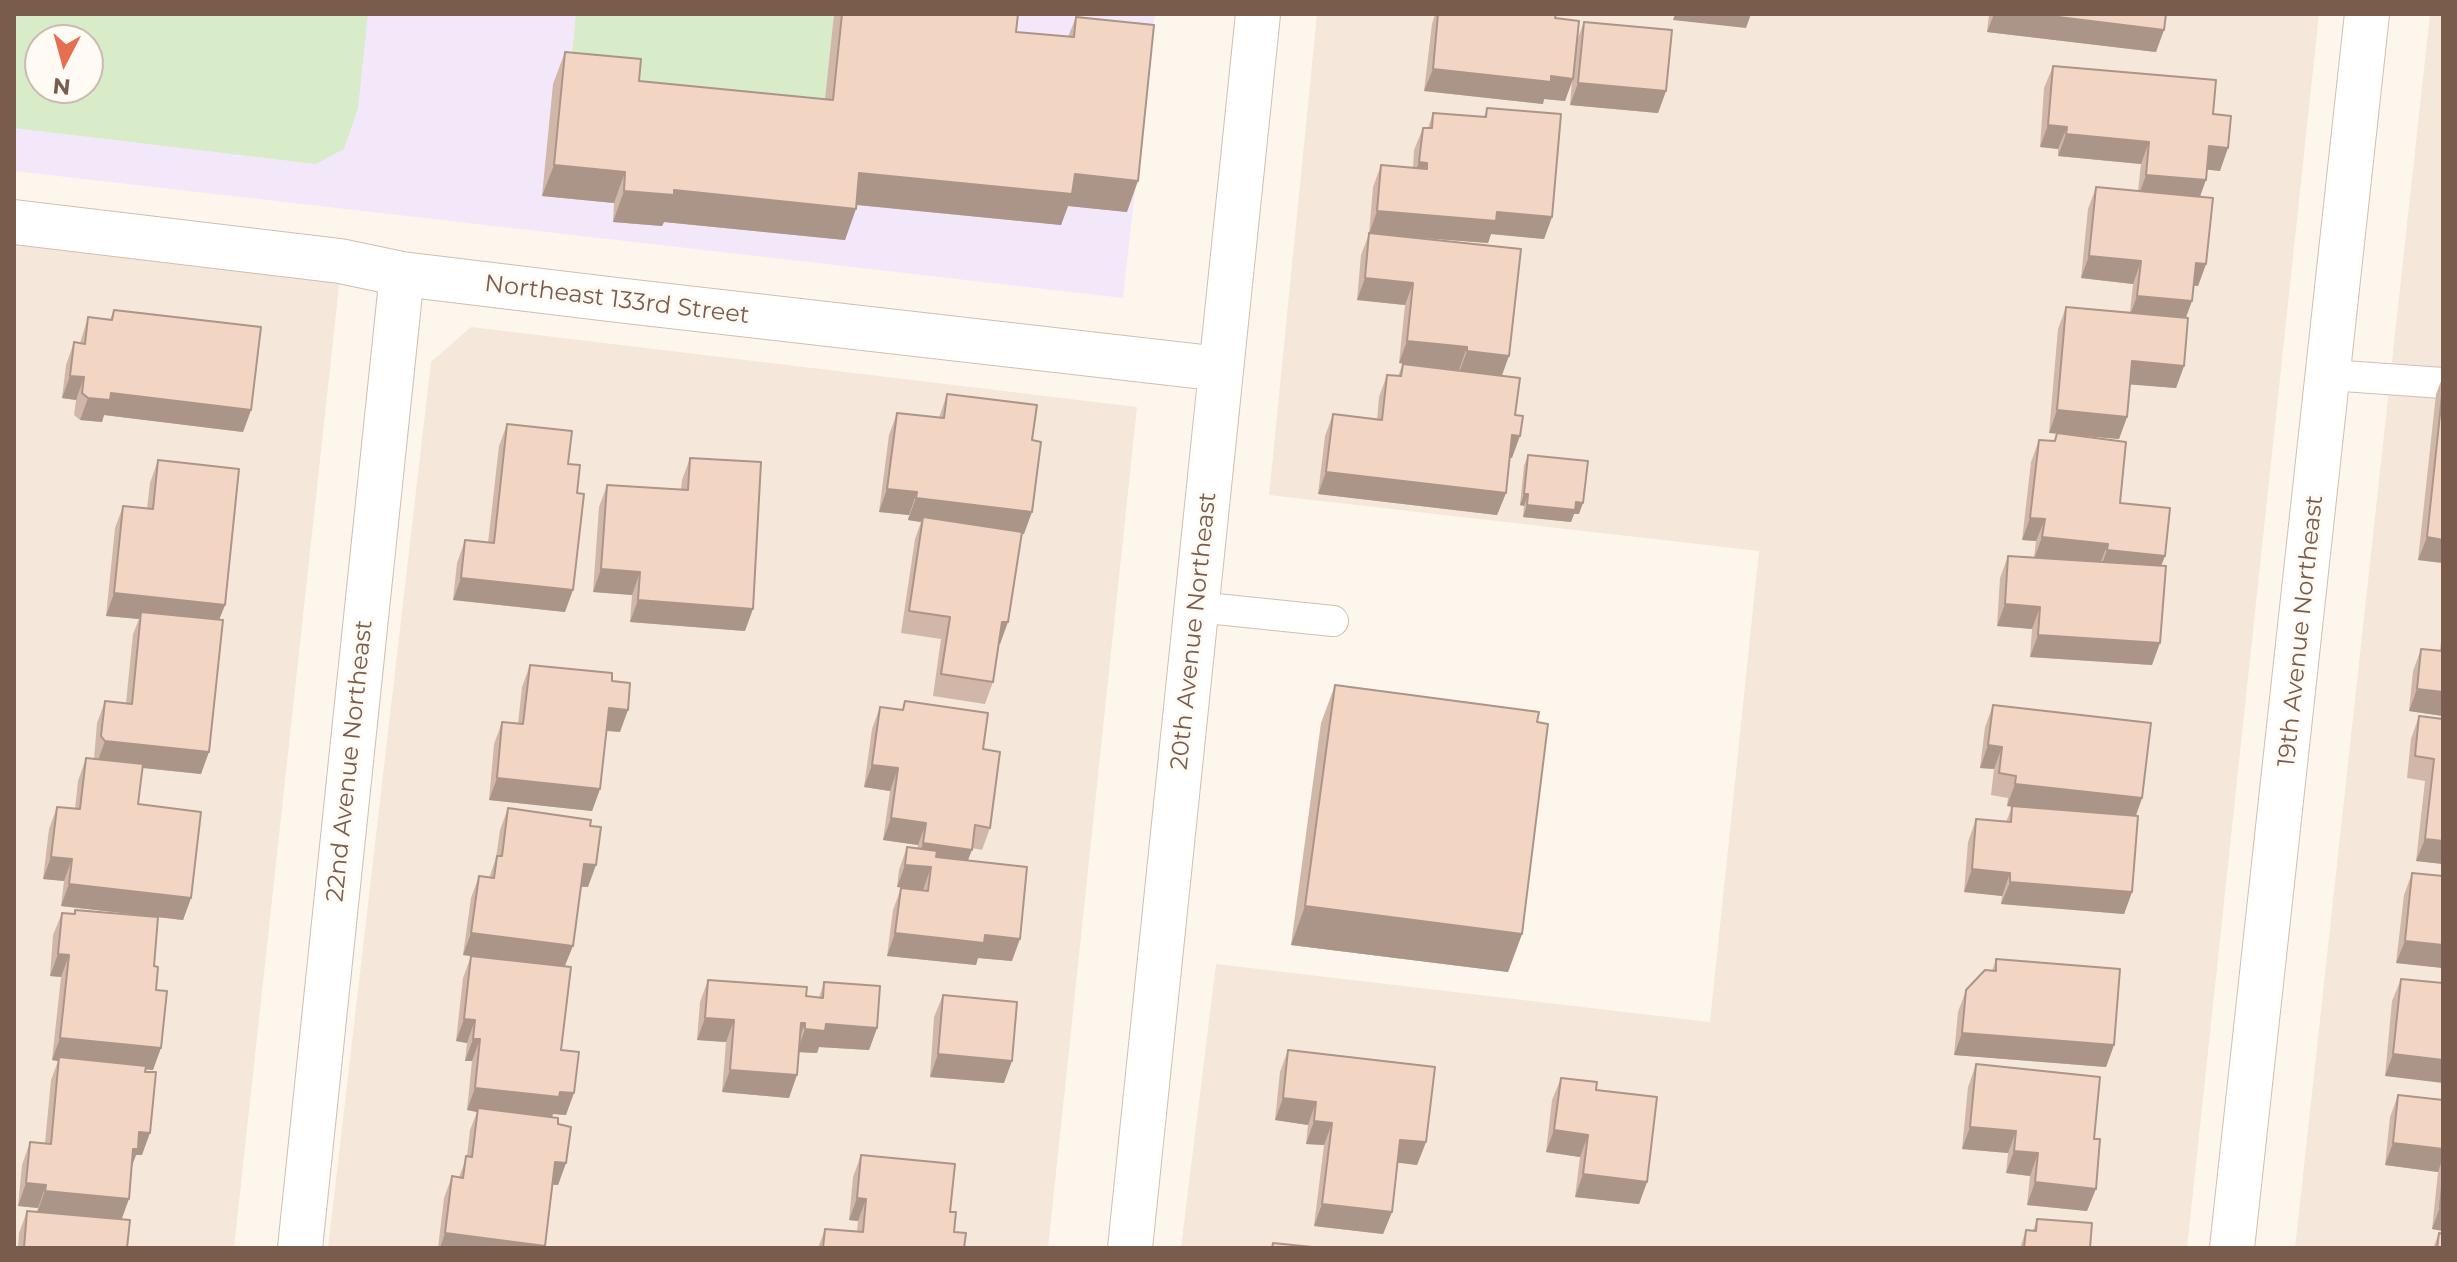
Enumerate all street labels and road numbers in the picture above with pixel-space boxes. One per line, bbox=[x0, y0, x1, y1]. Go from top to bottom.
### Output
street label: Northeast 133rd Street bbox=[483, 269, 751, 331]
street label: 20th Avenue Northeast bbox=[1165, 491, 1223, 771]
street label: 19th Avenue Northeast bbox=[2272, 494, 2330, 768]
street label: 22nd Avenue Northeast bbox=[321, 619, 379, 903]

